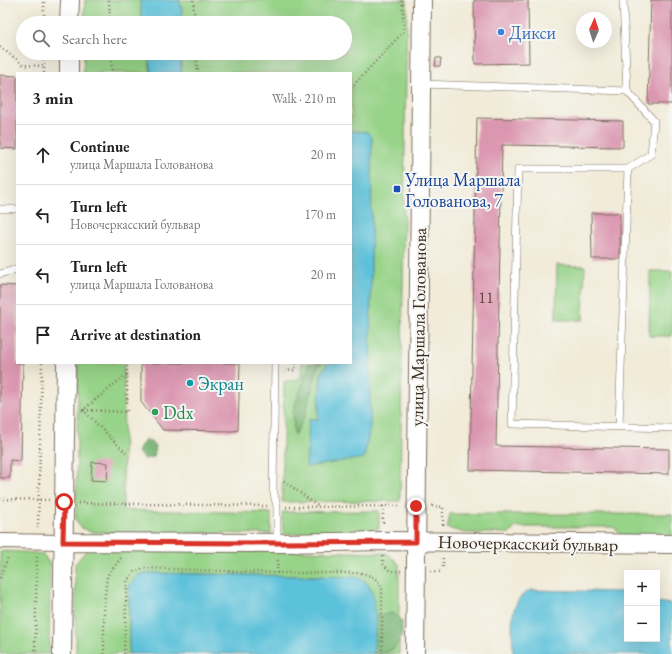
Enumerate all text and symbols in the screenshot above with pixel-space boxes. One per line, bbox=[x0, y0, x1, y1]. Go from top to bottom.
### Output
north arrow bbox=[576, 12, 612, 48]
search box bbox=[16, 16, 352, 60]
place label: Дикси bbox=[509, 21, 556, 44]
icon: search bbox=[30, 27, 52, 49]
marker: Дикси bbox=[496, 27, 506, 37]
text: Search here bbox=[62, 29, 127, 48]
text: 3 min bbox=[32, 87, 73, 109]
text: Walk · 210 m bbox=[272, 90, 336, 107]
text: Continue bbox=[70, 137, 130, 156]
icon: ahead bbox=[32, 144, 54, 166]
text: 20 m bbox=[311, 146, 336, 163]
text: улица Маршала Голованова bbox=[70, 156, 214, 173]
place label: Улица Маршала Голованова, 7 bbox=[404, 168, 522, 212]
marker: Улица Маршала Голованова, 7 bbox=[392, 184, 402, 194]
text: Turn left bbox=[70, 197, 127, 216]
icon: left bbox=[32, 204, 54, 226]
text: 170 m bbox=[305, 206, 336, 223]
text: Новочеркасский бульвар bbox=[70, 216, 200, 233]
street label: улица Маршала Голованова bbox=[405, 227, 431, 427]
text: Turn left bbox=[70, 257, 127, 276]
icon: left bbox=[32, 264, 54, 286]
text: 20 m bbox=[311, 266, 336, 283]
text: улица Маршала Голованова bbox=[70, 276, 214, 293]
house number: 11 bbox=[478, 287, 494, 308]
icon: arrive bbox=[32, 324, 54, 346]
text: Arrive at destination bbox=[70, 325, 201, 344]
place label: Экран bbox=[198, 372, 244, 395]
marker: Экран bbox=[185, 378, 195, 388]
place label: Ddx bbox=[163, 401, 194, 424]
marker: Ddx bbox=[150, 407, 160, 417]
route start bbox=[55, 493, 73, 511]
route end bbox=[407, 497, 425, 515]
street label: Новочеркасский бульвар bbox=[438, 530, 618, 556]
map controls bbox=[624, 570, 660, 642]
button: + bbox=[624, 570, 660, 606]
button: − bbox=[624, 606, 660, 642]

